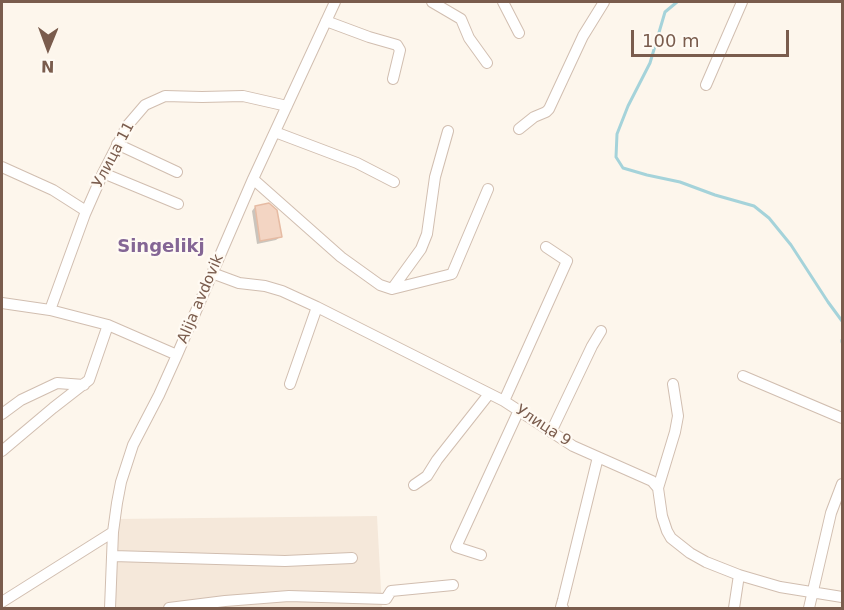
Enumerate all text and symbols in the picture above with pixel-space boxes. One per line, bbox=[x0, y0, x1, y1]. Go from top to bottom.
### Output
north arrow bbox=[18, 18, 78, 78]
scale bar bbox=[634, 18, 792, 56]
text: 100 m bbox=[642, 30, 700, 51]
text: N bbox=[41, 57, 55, 76]
street label: Улица 11 bbox=[89, 119, 139, 191]
district label: Singelikj bbox=[117, 236, 205, 258]
street label: Alija avdovik bbox=[174, 252, 228, 346]
street label: Улица 9 bbox=[512, 402, 574, 450]

